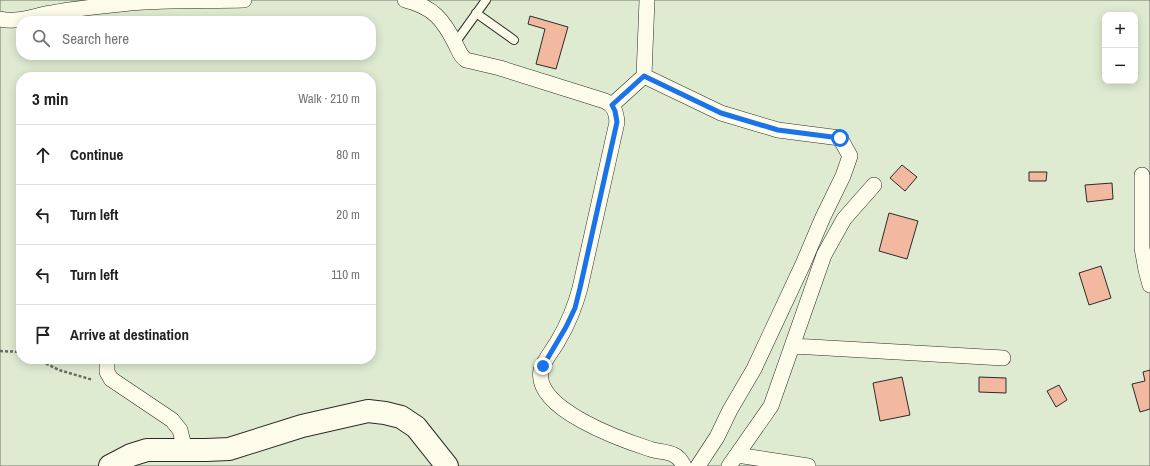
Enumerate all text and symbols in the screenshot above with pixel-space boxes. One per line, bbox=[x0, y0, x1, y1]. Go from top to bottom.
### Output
map controls bbox=[1102, 12, 1138, 84]
button: + bbox=[1102, 12, 1138, 48]
search box bbox=[16, 16, 376, 60]
icon: search bbox=[30, 27, 52, 49]
text: Search here bbox=[62, 28, 129, 49]
button: − bbox=[1102, 48, 1138, 84]
text: 3 min bbox=[32, 87, 68, 110]
text: Walk · 210 m bbox=[298, 90, 360, 107]
route start bbox=[831, 129, 849, 147]
icon: ahead bbox=[32, 144, 54, 166]
text: Continue bbox=[70, 144, 123, 165]
text: 80 m bbox=[336, 146, 360, 163]
icon: left bbox=[32, 204, 54, 226]
text: Turn left bbox=[70, 204, 118, 225]
text: 20 m bbox=[336, 206, 360, 223]
icon: left bbox=[32, 264, 54, 286]
text: Turn left bbox=[70, 264, 118, 285]
text: 110 m bbox=[331, 266, 360, 283]
icon: arrive bbox=[32, 324, 54, 346]
text: Arrive at destination bbox=[70, 324, 189, 345]
route end bbox=[534, 357, 552, 375]

